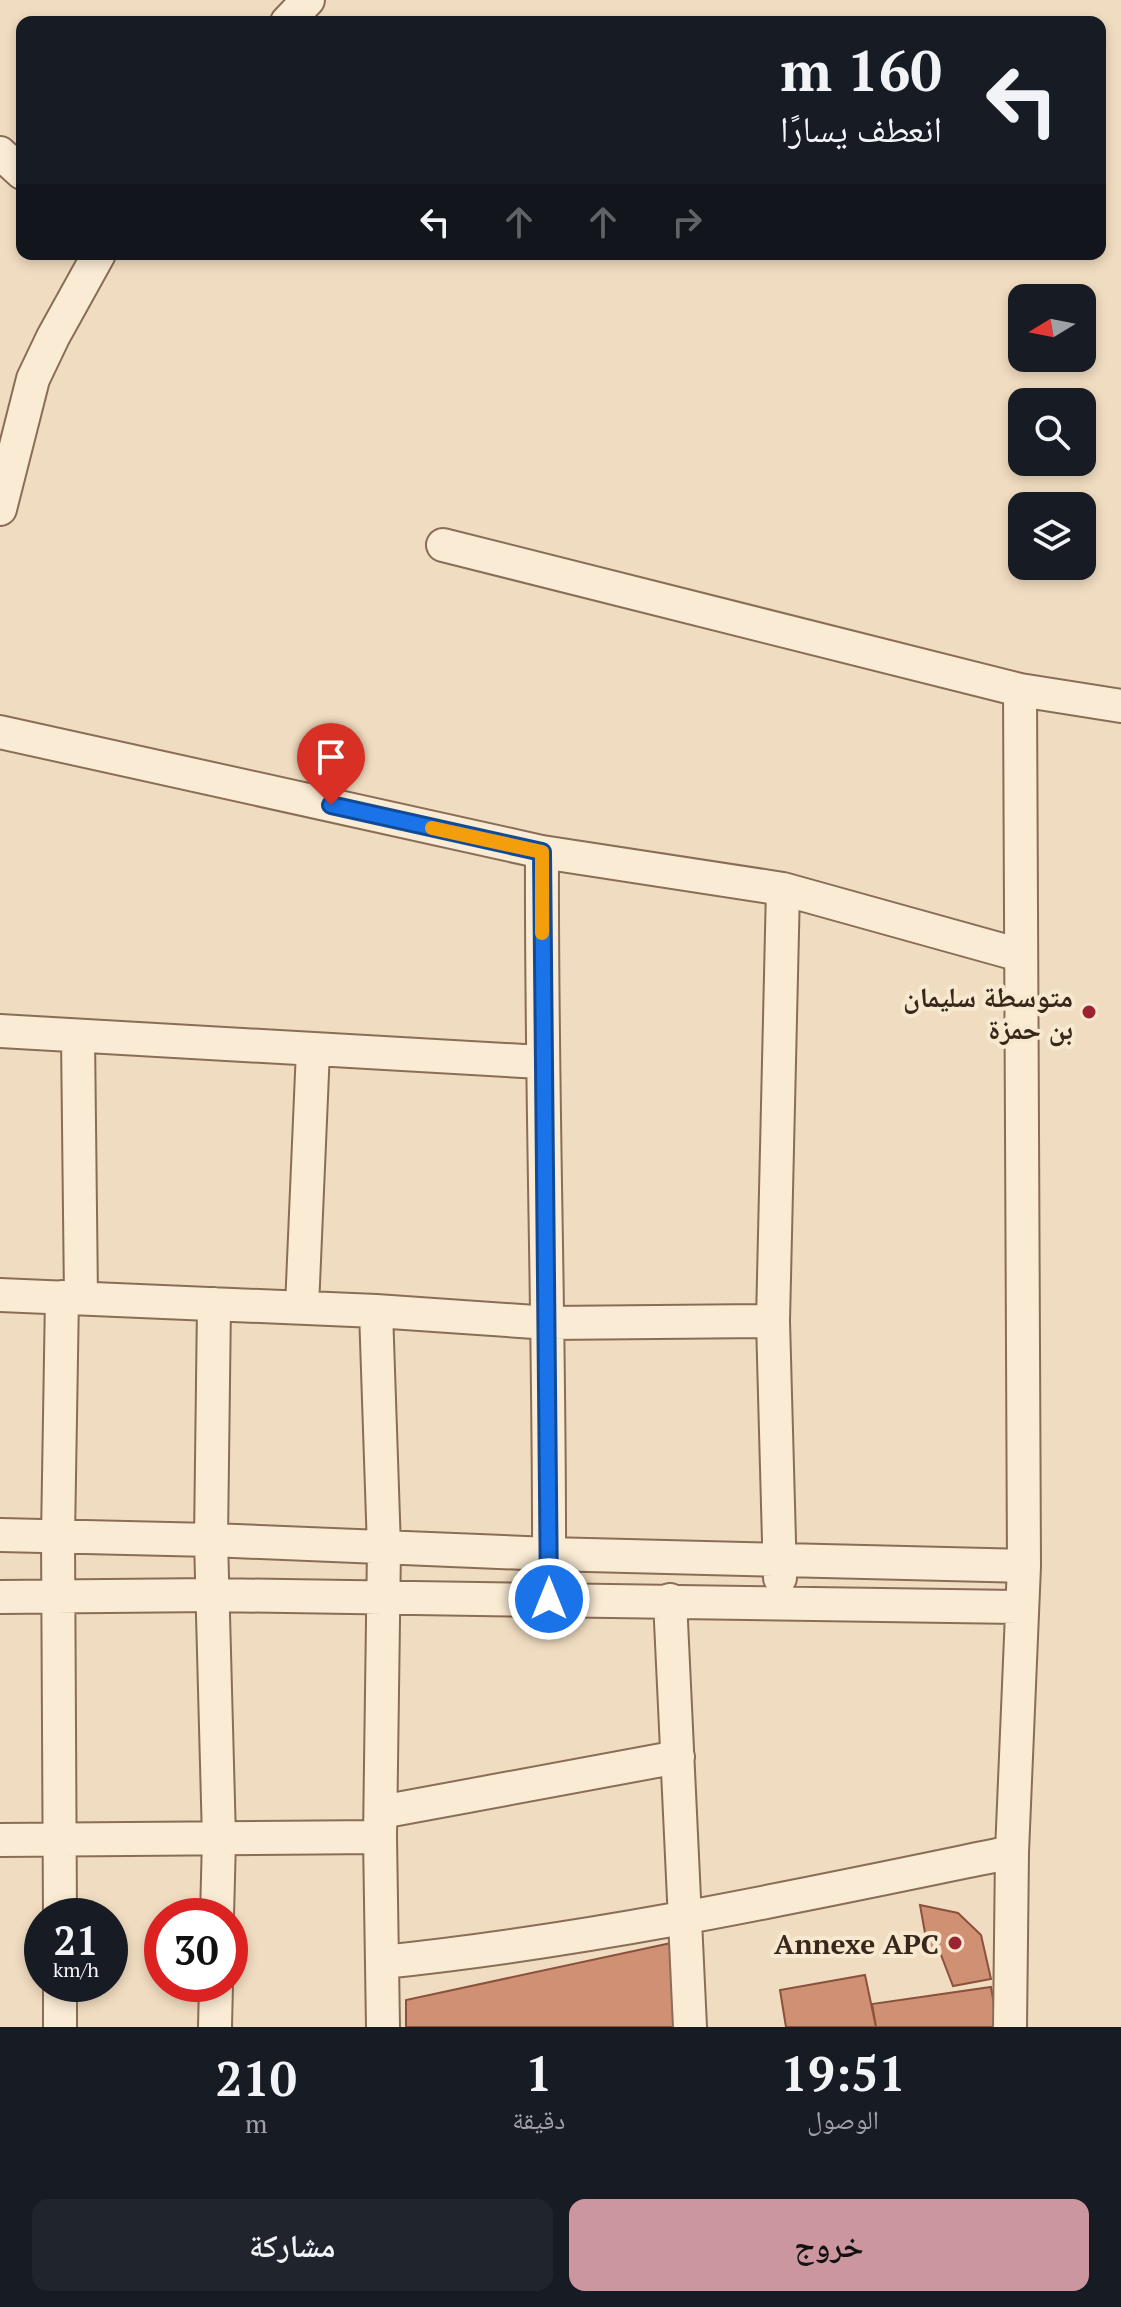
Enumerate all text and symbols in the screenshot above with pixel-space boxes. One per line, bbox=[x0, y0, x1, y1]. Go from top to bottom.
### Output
text: 160 m bbox=[780, 33, 942, 107]
icon: left bbox=[970, 48, 1074, 152]
text: انعطف يسارًا bbox=[780, 105, 942, 152]
icon: left bbox=[413, 200, 457, 244]
icon: ahead bbox=[497, 200, 541, 244]
icon: ahead bbox=[581, 200, 625, 244]
icon: right bbox=[665, 200, 709, 244]
north arrow bbox=[1008, 284, 1096, 372]
map controls bbox=[1008, 284, 1096, 580]
button: search bbox=[1008, 388, 1096, 476]
button: layers bbox=[1008, 492, 1096, 580]
pin bbox=[297, 723, 365, 805]
icon: arrive bbox=[309, 735, 353, 779]
place label: متوسطة سليمان بن حمزة bbox=[903, 978, 1073, 1047]
marker: متوسطة سليمان بن حمزة bbox=[1080, 1003, 1098, 1021]
position arrow bbox=[507, 1557, 591, 1641]
speed limit sign: 30 bbox=[144, 1898, 248, 2002]
text: 21 bbox=[53, 1913, 99, 1966]
place label: Annexe APC bbox=[774, 1925, 939, 1962]
marker: Annexe APC bbox=[946, 1934, 964, 1952]
text: km/h bbox=[53, 1956, 99, 1983]
text: 1 bbox=[525, 2041, 552, 2105]
text: 19:51 bbox=[781, 2041, 906, 2105]
text: 210 bbox=[215, 2046, 297, 2110]
text: دقيقة bbox=[512, 2102, 565, 2136]
text: الوصول bbox=[807, 2102, 879, 2136]
text: m bbox=[245, 2106, 267, 2140]
button: مشاركة bbox=[32, 2199, 553, 2291]
button: خروج bbox=[569, 2199, 1089, 2291]

